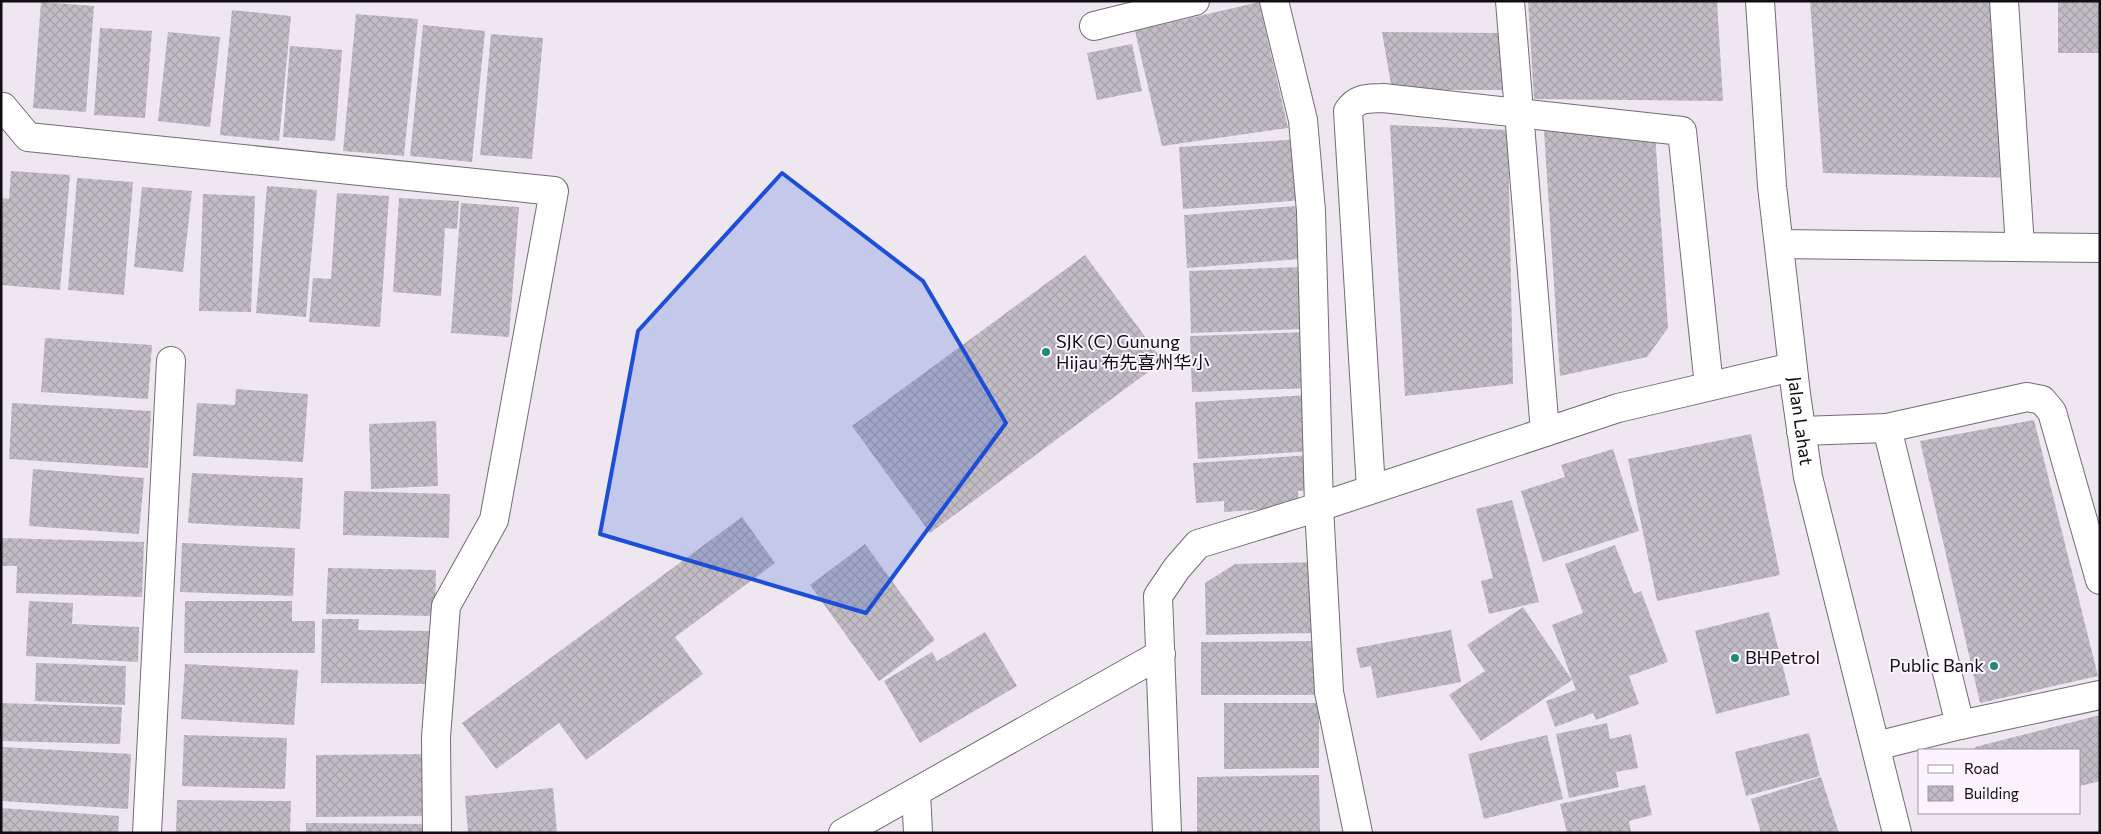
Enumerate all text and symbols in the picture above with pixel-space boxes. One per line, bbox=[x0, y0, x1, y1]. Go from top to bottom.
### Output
place label: SJK (C) Gunung Hijau 布先喜州华小 bbox=[1056, 330, 1210, 373]
marker: SJK (C) Gunung Hijau 布先喜州华小 bbox=[1040, 346, 1052, 358]
street label: Jalan Lahat bbox=[1784, 375, 1818, 467]
place label: BHPetrol bbox=[1745, 646, 1820, 668]
marker: BHPetrol bbox=[1729, 652, 1741, 664]
place label: Public Bank bbox=[1889, 654, 1984, 676]
marker: Public Bank bbox=[1988, 660, 2000, 672]
legend bbox=[1918, 749, 2081, 814]
text: Road bbox=[1964, 759, 1999, 777]
text: Building bbox=[1964, 784, 2019, 802]

